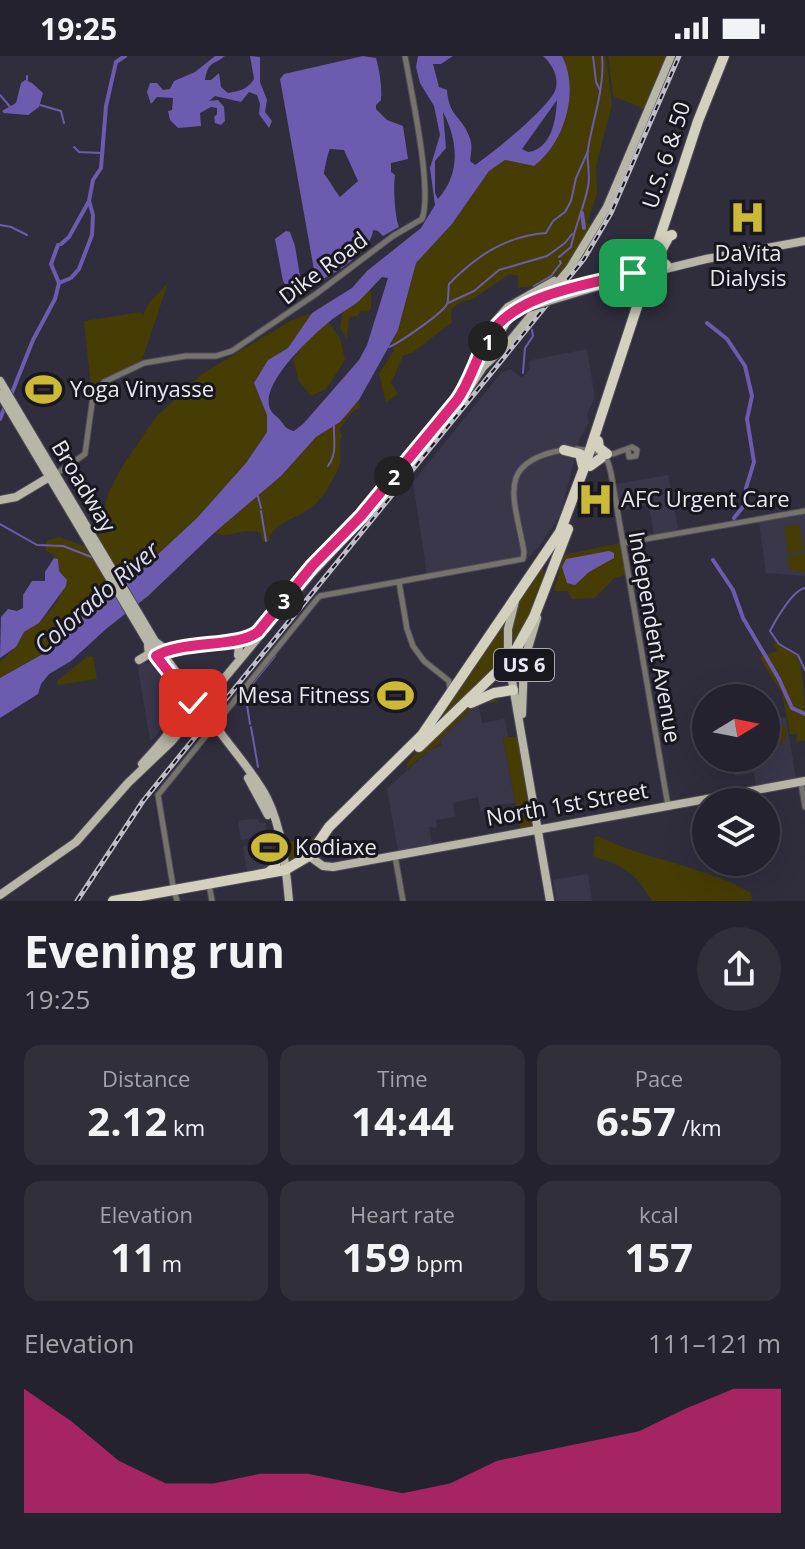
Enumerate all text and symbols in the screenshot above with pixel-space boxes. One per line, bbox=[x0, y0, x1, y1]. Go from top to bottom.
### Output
text: 19:25 bbox=[40, 8, 117, 49]
street label: U.S. 6 & 50 bbox=[634, 97, 696, 212]
hospital icon: DaVita Dialysis bbox=[729, 198, 767, 236]
street label: Dike Road bbox=[272, 224, 373, 310]
place label: DaVita Dialysis bbox=[710, 237, 786, 292]
pin bbox=[599, 239, 667, 307]
icon: arrive bbox=[611, 251, 655, 295]
pin: 1 bbox=[468, 321, 508, 361]
text: 1 bbox=[482, 326, 494, 356]
sports icon: Yoga Vinyasse bbox=[25, 370, 63, 408]
place label: Yoga Vinyasse bbox=[70, 373, 214, 403]
street label: Broadway bbox=[46, 434, 125, 538]
pin: 2 bbox=[374, 456, 414, 496]
text: 2 bbox=[388, 461, 400, 491]
hospital icon: AFC Urgent Care bbox=[576, 480, 614, 518]
place label: AFC Urgent Care bbox=[621, 483, 790, 513]
street label: Independent Avenue bbox=[623, 529, 689, 745]
water label: Colorado River bbox=[26, 532, 167, 661]
pin: 3 bbox=[264, 580, 304, 620]
text: 3 bbox=[278, 585, 290, 615]
road number: US 6 bbox=[494, 649, 554, 681]
pin bbox=[159, 669, 227, 737]
sports icon: Mesa Fitness bbox=[377, 676, 415, 714]
place label: Mesa Fitness bbox=[238, 679, 370, 709]
icon: check bbox=[171, 681, 215, 725]
north arrow bbox=[692, 684, 780, 772]
map controls bbox=[692, 684, 780, 876]
street label: North 1st Street bbox=[484, 774, 650, 832]
button: layers bbox=[692, 788, 780, 876]
sports icon: Kodiaxe bbox=[250, 828, 288, 866]
place label: Kodiaxe bbox=[295, 831, 377, 861]
text: Evening run bbox=[24, 921, 285, 981]
button: share bbox=[697, 927, 781, 1011]
text: 19:25 bbox=[24, 981, 90, 1017]
text: Distance bbox=[102, 1063, 190, 1093]
text: Time bbox=[377, 1063, 428, 1093]
text: Pace bbox=[635, 1063, 683, 1093]
text: 2.12 bbox=[87, 1093, 167, 1148]
text: 14:44 bbox=[351, 1093, 454, 1148]
text: 6:57 bbox=[596, 1093, 676, 1148]
text: km bbox=[167, 1112, 205, 1142]
text: /km bbox=[676, 1112, 722, 1142]
text: Elevation bbox=[99, 1199, 193, 1229]
text: Heart rate bbox=[350, 1199, 455, 1229]
text: kcal bbox=[639, 1199, 679, 1229]
text: 11 bbox=[110, 1229, 156, 1284]
text: 159 bbox=[342, 1229, 410, 1284]
text: 157 bbox=[625, 1229, 693, 1284]
text: m bbox=[156, 1248, 182, 1278]
text: bpm bbox=[410, 1248, 463, 1278]
text: Elevation bbox=[24, 1325, 134, 1361]
text: 111–121 m bbox=[648, 1325, 781, 1361]

